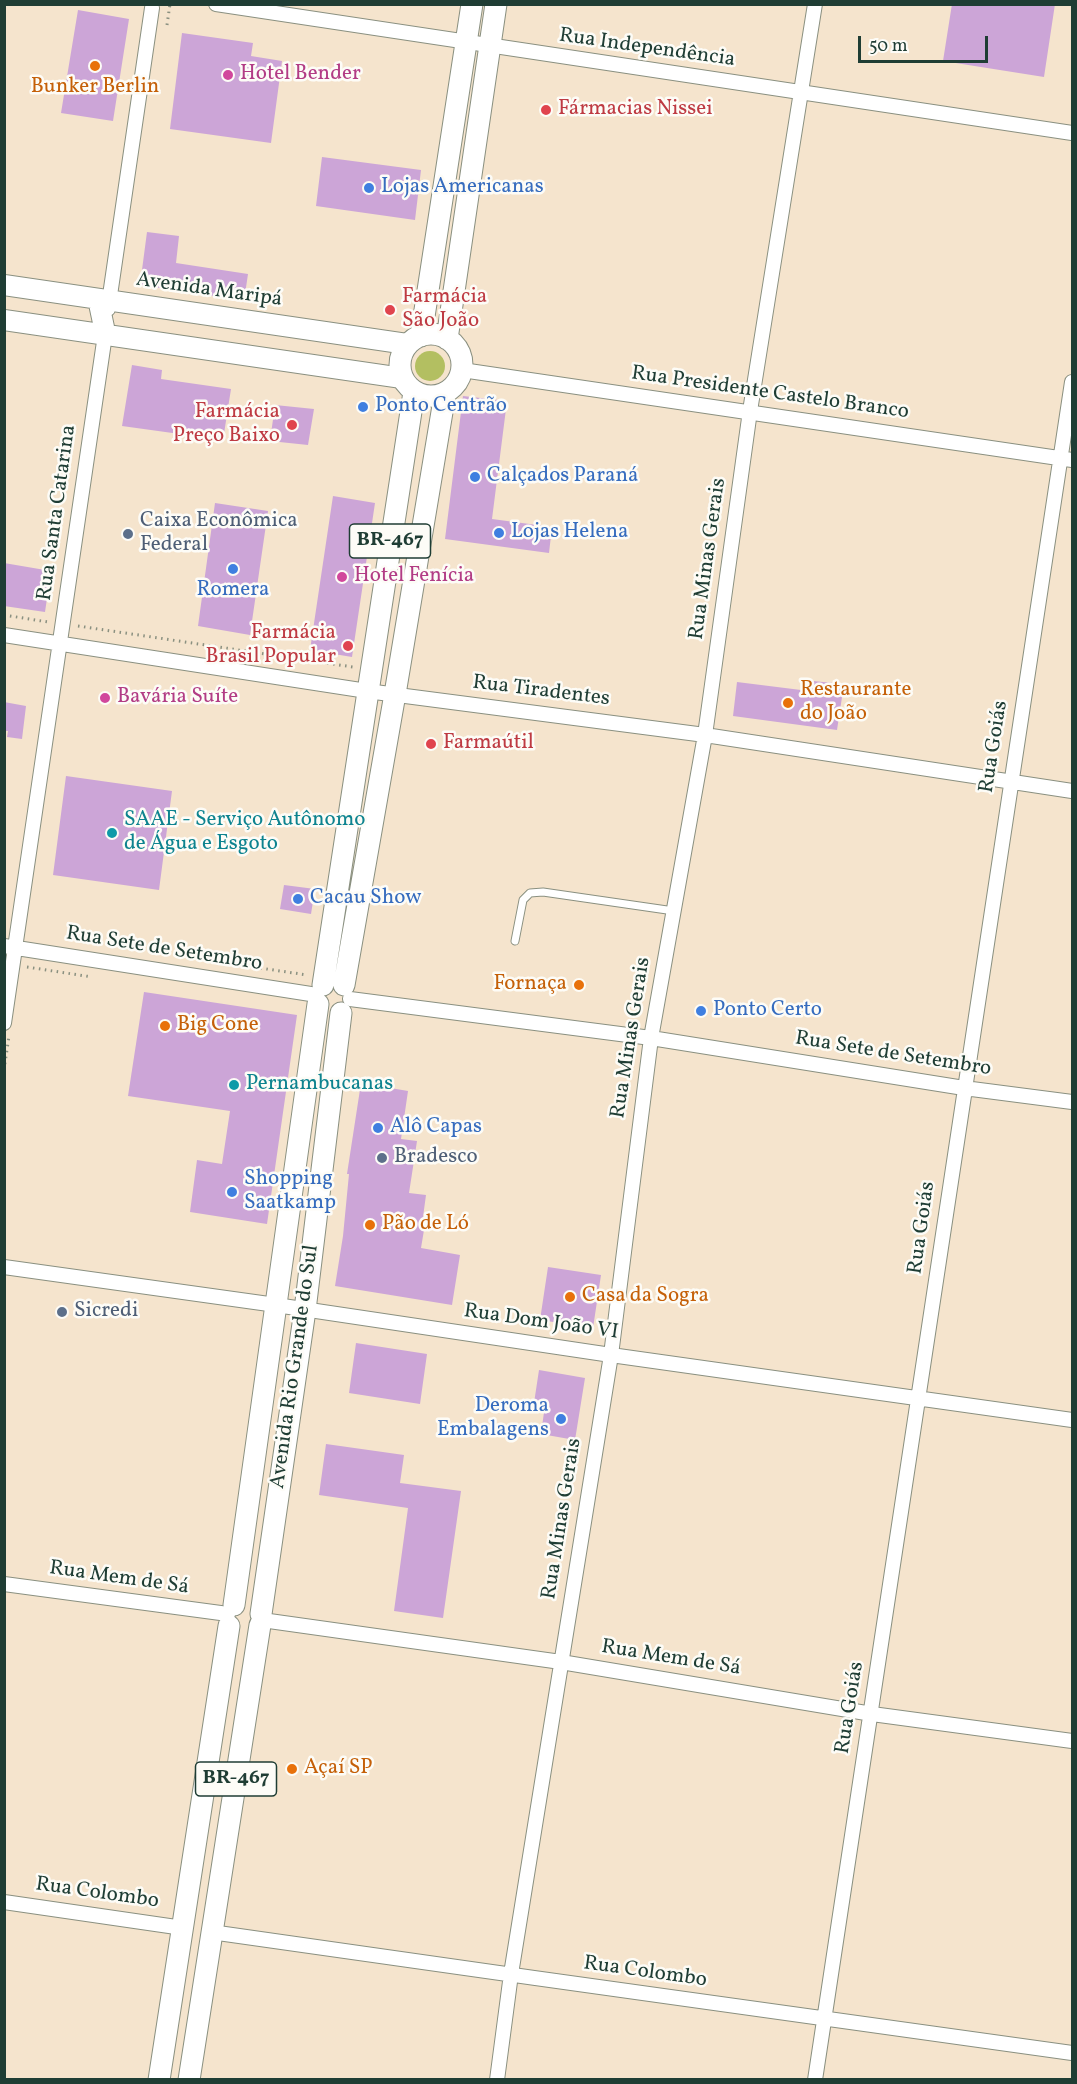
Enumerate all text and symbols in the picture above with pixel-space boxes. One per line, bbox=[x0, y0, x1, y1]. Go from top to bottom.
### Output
street label: Rua Independência bbox=[557, 24, 737, 74]
scale bar bbox=[861, 24, 992, 62]
text: 50 m bbox=[869, 34, 908, 59]
marker: Bunker Berlin bbox=[88, 59, 102, 73]
place label: Hotel Bender bbox=[240, 62, 361, 88]
marker: Hotel Bender bbox=[221, 68, 235, 82]
place label: Bunker Berlin bbox=[31, 75, 159, 101]
place label: Fármacias Nissei bbox=[558, 97, 713, 123]
marker: Fármacias Nissei bbox=[539, 103, 553, 117]
place label: Lojas Americanas bbox=[381, 175, 544, 201]
marker: Lojas Americanas bbox=[362, 181, 376, 195]
street label: Avenida Maripá bbox=[134, 268, 284, 314]
place label: Farmácia São João bbox=[402, 285, 487, 335]
marker: Farmácia São João bbox=[383, 303, 397, 317]
street label: Rua Presidente Castelo Branco bbox=[630, 362, 910, 426]
place label: Ponto Centrão bbox=[375, 394, 507, 420]
place label: Farmácia Preço Baixo bbox=[173, 400, 280, 450]
marker: Ponto Centrão bbox=[356, 400, 370, 414]
marker: Farmácia Preço Baixo bbox=[285, 418, 299, 432]
street label: Rua Santa Catarina bbox=[33, 423, 83, 603]
place label: Calçados Paraná bbox=[487, 464, 638, 490]
marker: Calçados Paraná bbox=[468, 470, 482, 484]
street label: Rua Minas Gerais bbox=[685, 477, 733, 641]
place label: Caixa Econômica Federal bbox=[140, 509, 298, 559]
place label: Lojas Helena bbox=[511, 520, 629, 546]
road number: BR-467 bbox=[350, 524, 430, 558]
marker: Lojas Helena bbox=[492, 526, 506, 540]
marker: Caixa Econômica Federal bbox=[121, 527, 135, 541]
marker: Romera bbox=[226, 562, 240, 576]
place label: Hotel Fenícia bbox=[354, 564, 474, 590]
marker: Hotel Fenícia bbox=[335, 570, 349, 584]
place label: Romera bbox=[197, 578, 269, 604]
place label: Farmácia Brasil Popular bbox=[206, 621, 336, 671]
marker: Farmácia Brasil Popular bbox=[341, 639, 355, 653]
street label: Rua Tiradentes bbox=[471, 671, 611, 713]
place label: Restaurante do João bbox=[800, 678, 911, 728]
place label: Bavária Suíte bbox=[117, 685, 238, 711]
marker: Bavária Suíte bbox=[98, 691, 112, 705]
marker: Restaurante do João bbox=[781, 696, 795, 710]
street label: Rua Goiás bbox=[975, 699, 1015, 795]
place label: Farmaútil bbox=[443, 731, 534, 757]
marker: Farmaútil bbox=[424, 737, 438, 751]
place label: SAAE - Serviço Autônomo de Água e Esgoto bbox=[124, 808, 365, 858]
marker: SAAE - Serviço Autônomo de Água e Esgoto bbox=[105, 826, 119, 840]
place label: Cacau Show bbox=[310, 886, 421, 912]
marker: Cacau Show bbox=[291, 892, 305, 906]
street label: Rua Sete de Setembro bbox=[64, 922, 264, 978]
street label: Rua Minas Gerais bbox=[607, 956, 657, 1120]
place label: Fornaça bbox=[493, 972, 567, 998]
marker: Fornaça bbox=[572, 978, 586, 992]
place label: Ponto Certo bbox=[713, 998, 822, 1024]
marker: Ponto Certo bbox=[694, 1004, 708, 1018]
place label: Big Cone bbox=[177, 1013, 259, 1039]
marker: Big Cone bbox=[158, 1019, 172, 1033]
street label: Rua Sete de Setembro bbox=[793, 1027, 993, 1083]
place label: Pernambucanas bbox=[246, 1072, 393, 1098]
marker: Pernambucanas bbox=[227, 1078, 241, 1092]
place label: Alô Capas bbox=[390, 1115, 482, 1141]
marker: Alô Capas bbox=[371, 1121, 385, 1135]
place label: Bradesco bbox=[394, 1145, 478, 1171]
marker: Bradesco bbox=[375, 1151, 389, 1165]
place label: Shopping Saatkamp bbox=[244, 1167, 336, 1217]
street label: Rua Goiás bbox=[904, 1180, 942, 1276]
marker: Shopping Saatkamp bbox=[225, 1185, 239, 1199]
place label: Pão de Ló bbox=[382, 1212, 469, 1238]
marker: Pão de Ló bbox=[363, 1218, 377, 1232]
street label: Avenida Rio Grande do Sul bbox=[266, 1244, 326, 1490]
place label: Casa da Sogra bbox=[582, 1284, 709, 1310]
marker: Casa da Sogra bbox=[563, 1290, 577, 1304]
place label: Sicredi bbox=[74, 1299, 138, 1325]
street label: Rua Dom João VI bbox=[462, 1300, 620, 1346]
marker: Sicredi bbox=[55, 1305, 69, 1319]
place label: Deroma Embalagens bbox=[437, 1394, 549, 1444]
marker: Deroma Embalagens bbox=[554, 1412, 568, 1426]
street label: Rua Minas Gerais bbox=[538, 1437, 588, 1601]
street label: Rua Mem de Sá bbox=[48, 1557, 190, 1601]
street label: Rua Mem de Sá bbox=[600, 1636, 742, 1682]
street label: Rua Goiás bbox=[831, 1660, 871, 1756]
place label: Açaí SP bbox=[304, 1756, 373, 1782]
road number: BR-467 bbox=[196, 1762, 276, 1796]
marker: Açaí SP bbox=[285, 1762, 299, 1776]
street label: Rua Colombo bbox=[34, 1873, 160, 1915]
street label: Rua Colombo bbox=[582, 1952, 708, 1994]

